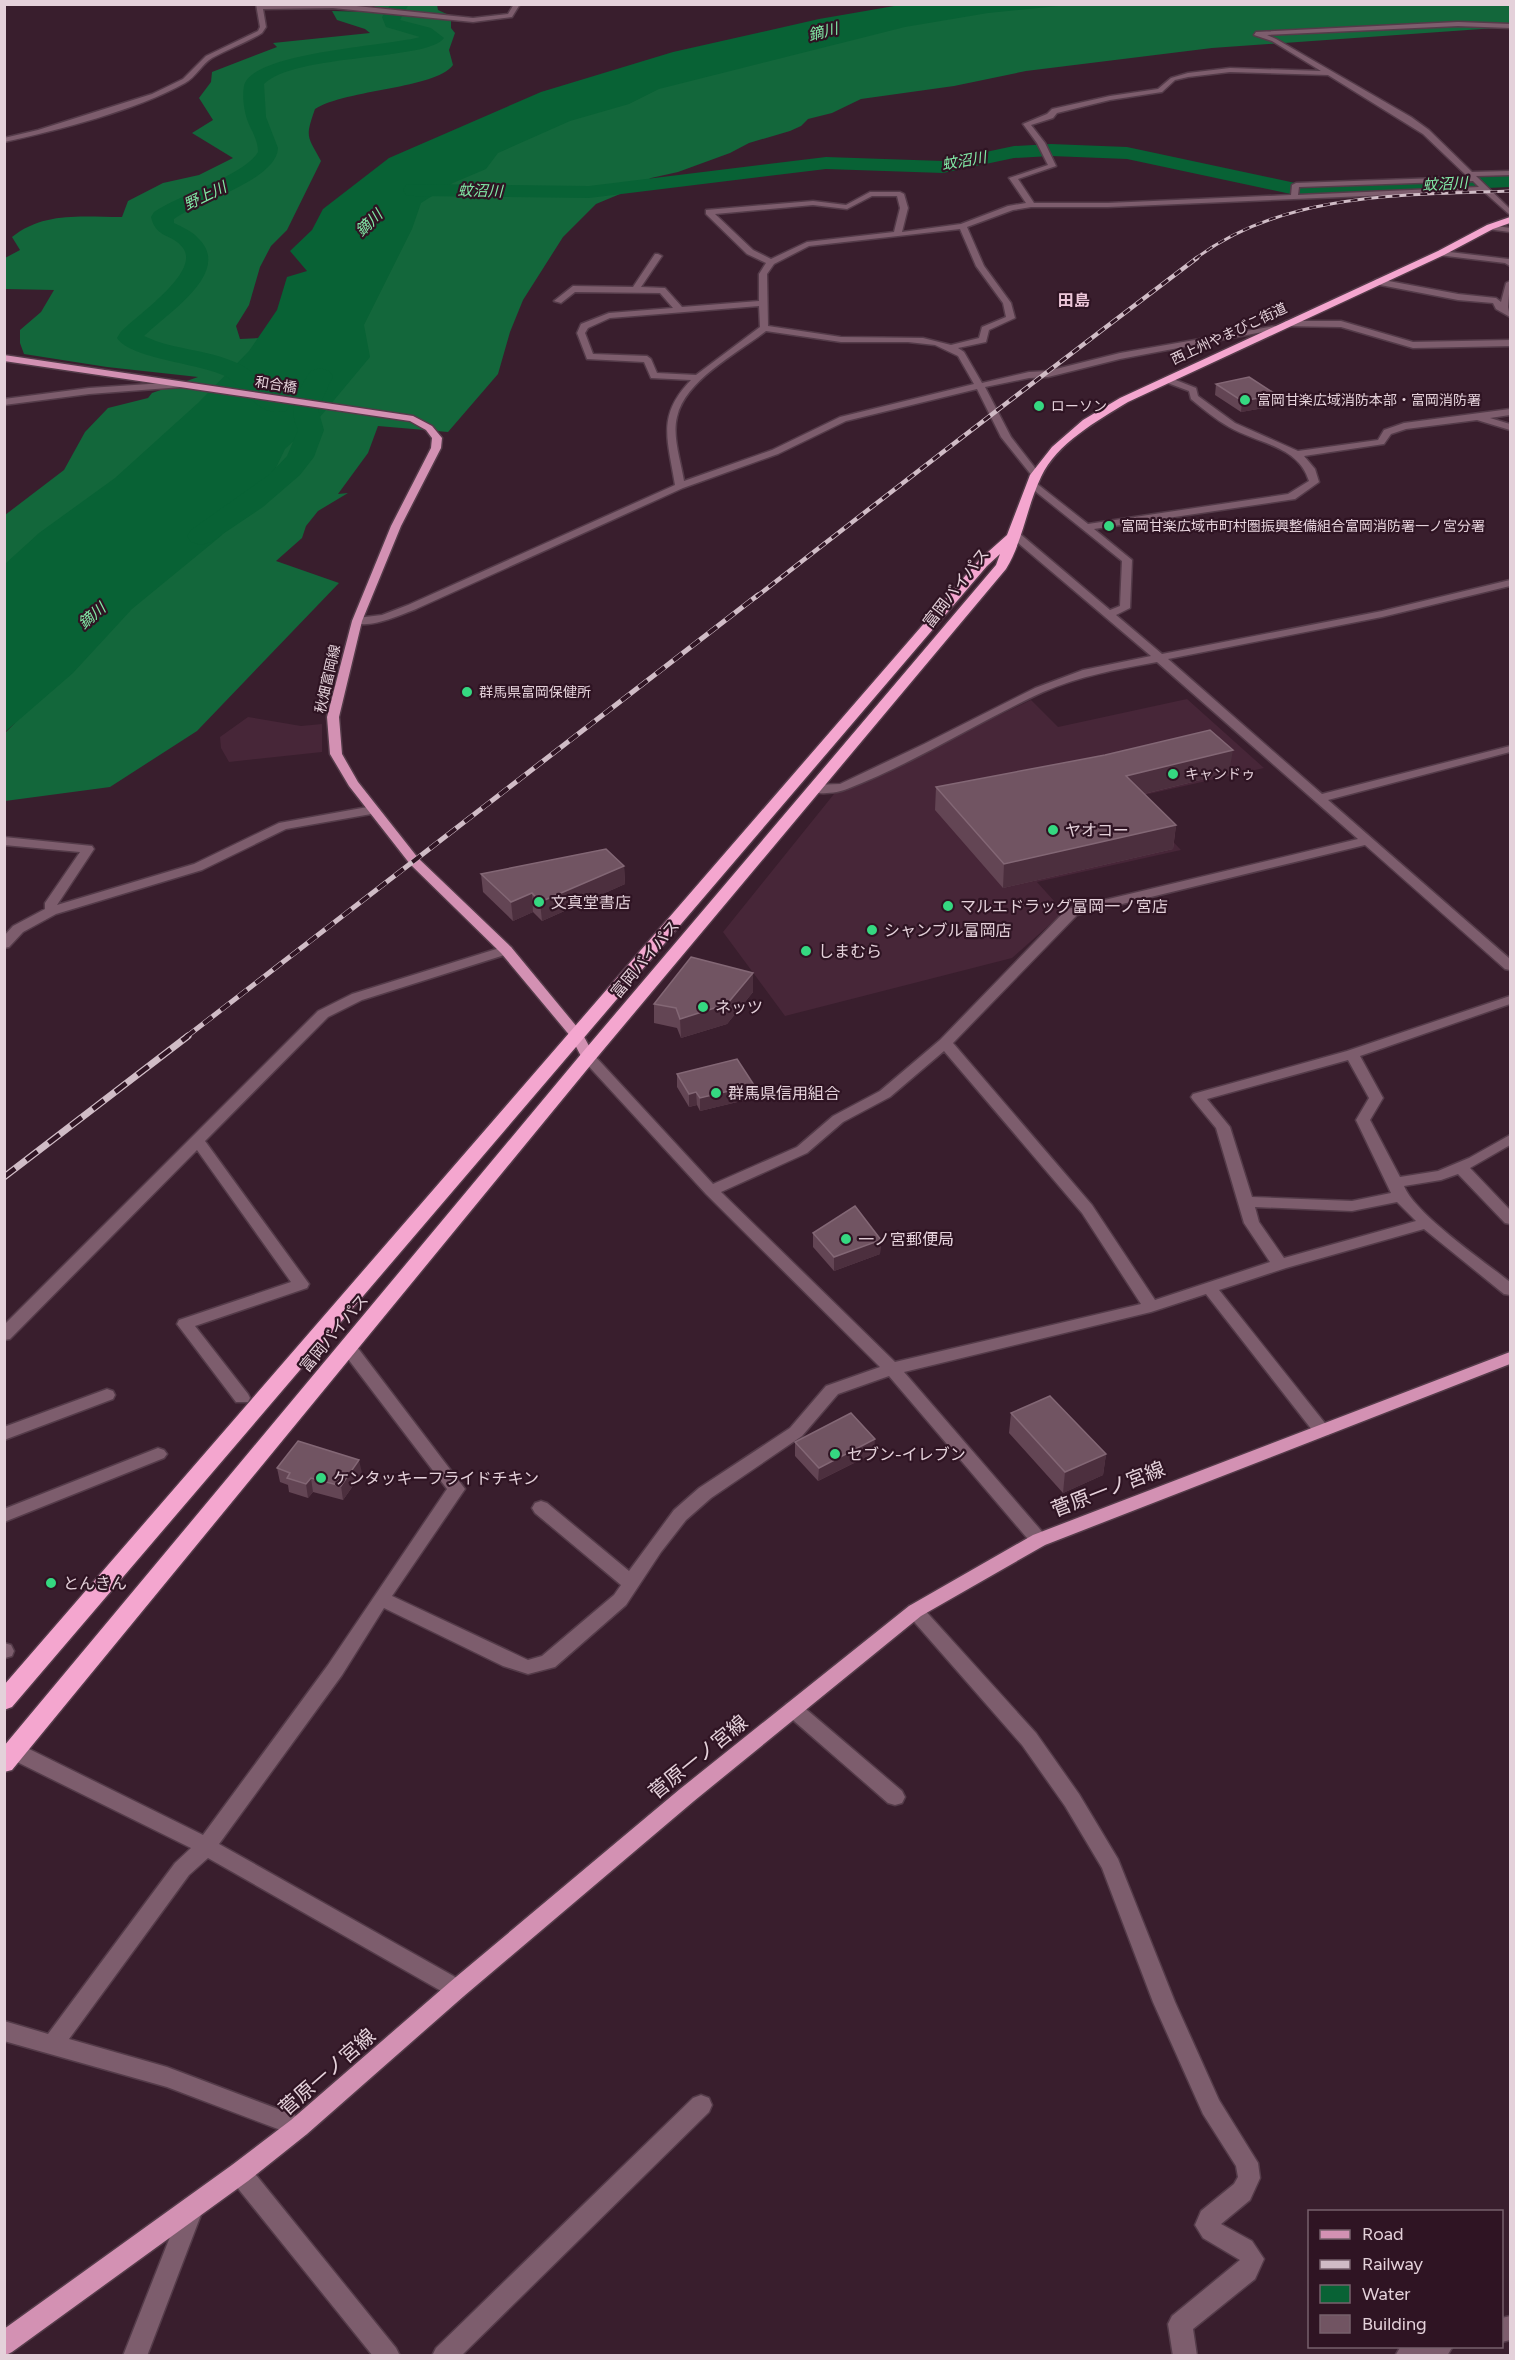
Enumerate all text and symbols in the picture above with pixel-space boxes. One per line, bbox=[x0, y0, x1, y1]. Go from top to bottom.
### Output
water label: 鏑川 bbox=[806, 19, 842, 44]
water label: 蚊沼川 bbox=[940, 148, 990, 174]
water label: 蚊沼川 bbox=[1422, 174, 1470, 194]
water label: 野上川 bbox=[181, 177, 231, 214]
water label: 蚊沼川 bbox=[457, 182, 505, 200]
water label: 鏑川 bbox=[352, 205, 387, 240]
district label: 田島 bbox=[1058, 291, 1090, 310]
street label: 西上州やまびこ街道 bbox=[1168, 300, 1290, 368]
street label: 和合橋 bbox=[254, 373, 298, 397]
place label: 富岡甘楽広域消防本部・富岡消防署 bbox=[1257, 392, 1481, 409]
marker: 富岡甘楽広域消防本部・富岡消防署 bbox=[1238, 393, 1252, 407]
place label: ローソン bbox=[1051, 398, 1107, 415]
marker: ローソン bbox=[1032, 399, 1046, 413]
place label: 富岡甘楽広域市町村圏振興整備組合富岡消防署一ノ宮分署 bbox=[1121, 518, 1485, 535]
marker: 富岡甘楽広域市町村圏振興整備組合富岡消防署一ノ宮分署 bbox=[1102, 519, 1116, 533]
street label: 富岡バイパス bbox=[919, 544, 993, 632]
water label: 鏑川 bbox=[75, 598, 111, 633]
street label: 秋畑富岡線 bbox=[312, 643, 344, 715]
place label: 群馬県富岡保健所 bbox=[479, 684, 591, 701]
marker: 群馬県富岡保健所 bbox=[460, 685, 474, 699]
place label: キャンドゥ bbox=[1185, 766, 1255, 783]
marker: キャンドゥ bbox=[1166, 767, 1180, 781]
place label: ヤオコー bbox=[1065, 821, 1129, 840]
marker: ヤオコー bbox=[1046, 823, 1060, 837]
place label: 文真堂書店 bbox=[551, 893, 631, 912]
marker: 文真堂書店 bbox=[532, 895, 546, 909]
place label: マルエドラッグ富岡一ノ宮店 bbox=[960, 897, 1168, 916]
marker: マルエドラッグ富岡一ノ宮店 bbox=[941, 899, 955, 913]
street label: 富岡バイパス bbox=[607, 916, 683, 1002]
place label: シャンブル富岡店 bbox=[884, 921, 1012, 940]
marker: シャンブル富岡店 bbox=[865, 923, 879, 937]
place label: しまむら bbox=[818, 942, 882, 961]
marker: しまむら bbox=[799, 944, 813, 958]
place label: ネッツ bbox=[715, 998, 763, 1017]
marker: ネッツ bbox=[696, 1000, 710, 1014]
place label: 群馬県信用組合 bbox=[728, 1084, 840, 1103]
marker: 群馬県信用組合 bbox=[709, 1086, 723, 1100]
place label: 一ノ宮郵便局 bbox=[858, 1230, 954, 1249]
marker: 一ノ宮郵便局 bbox=[839, 1232, 853, 1246]
street label: 富岡バイパス bbox=[296, 1290, 372, 1376]
place label: セブン-イレブン bbox=[847, 1445, 966, 1464]
marker: セブン-イレブン bbox=[828, 1447, 842, 1461]
street label: 菅原一ノ宮線 bbox=[1048, 1456, 1168, 1522]
place label: ケンタッキーフライドチキン bbox=[333, 1469, 539, 1488]
marker: ケンタッキーフライドチキン bbox=[314, 1471, 328, 1485]
place label: とんきん bbox=[63, 1574, 127, 1593]
marker: とんきん bbox=[44, 1576, 58, 1590]
street label: 菅原一ノ宮線 bbox=[644, 1710, 752, 1804]
street label: 菅原一ノ宮線 bbox=[274, 2024, 380, 2120]
legend bbox=[1308, 2210, 1503, 2348]
text: Road bbox=[1362, 2223, 1403, 2245]
text: Railway bbox=[1362, 2253, 1424, 2275]
text: Water bbox=[1362, 2283, 1410, 2305]
text: Building bbox=[1362, 2313, 1427, 2335]

